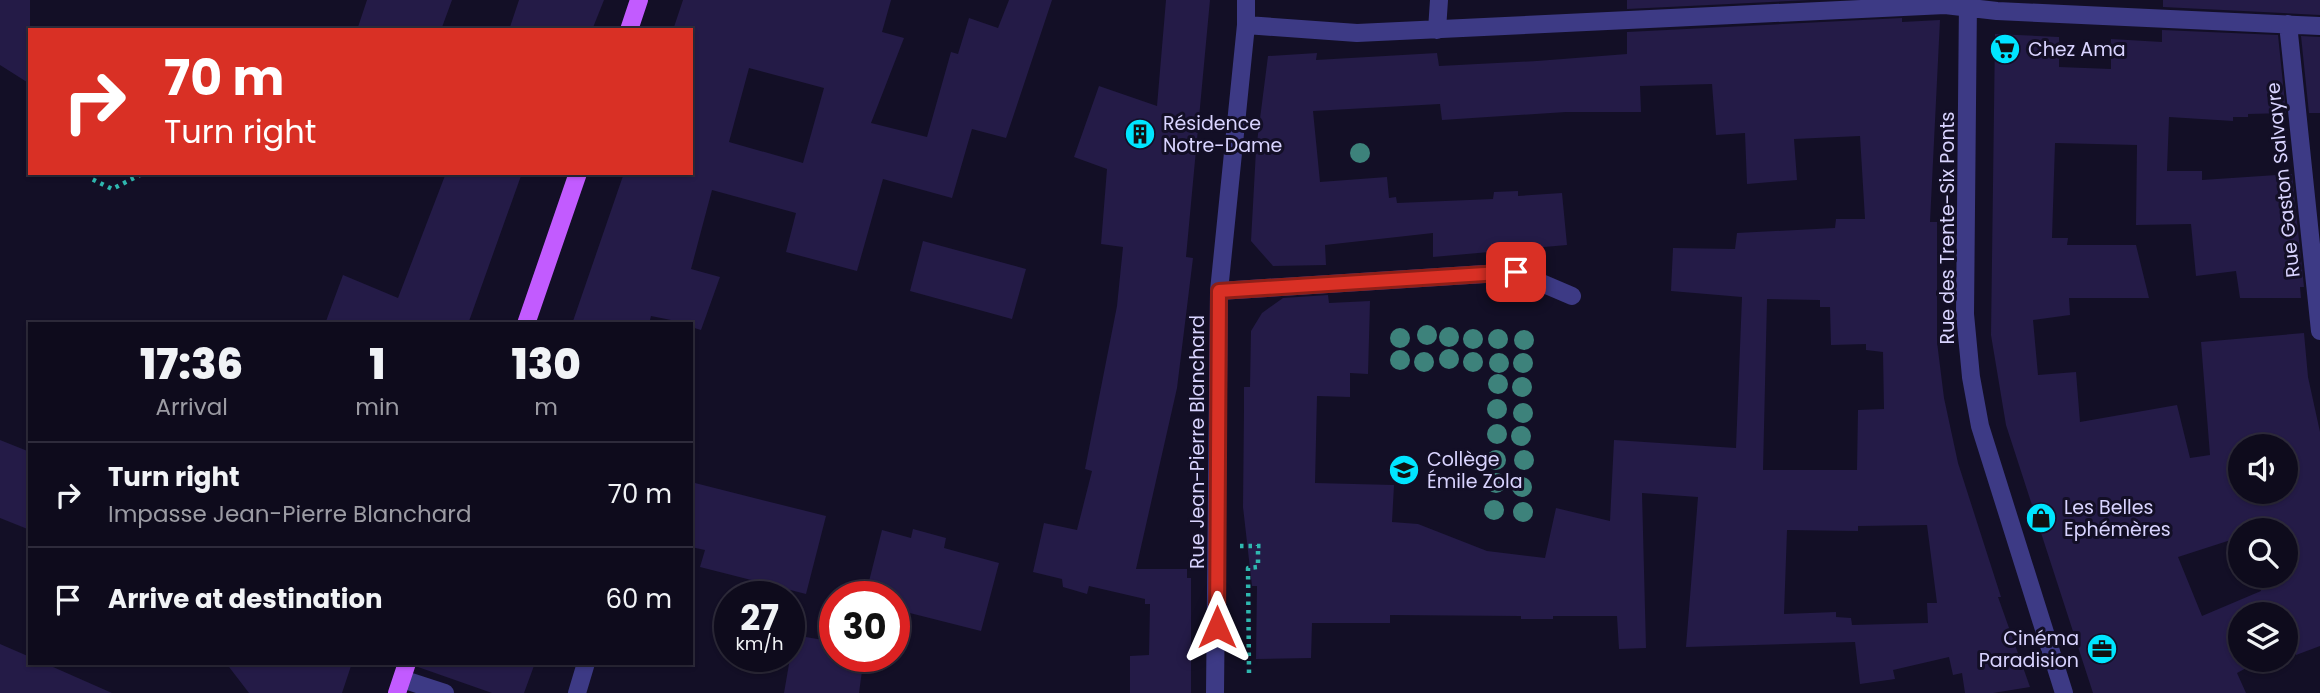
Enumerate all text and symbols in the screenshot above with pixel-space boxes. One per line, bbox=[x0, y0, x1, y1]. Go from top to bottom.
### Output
supermarket icon: Chez Ama bbox=[1988, 32, 2022, 66]
place label: Chez Ama bbox=[2028, 36, 2126, 63]
text: 70 m bbox=[164, 44, 284, 112]
icon: right bbox=[49, 56, 140, 147]
street label: Rue Gaston Salvayre bbox=[2259, 81, 2307, 279]
text: Turn right bbox=[164, 109, 316, 154]
place label: Résidence Notre-Dame bbox=[1163, 110, 1282, 159]
street label: Rue des Trente-Six Ponts bbox=[1934, 112, 1961, 344]
building icon: Résidence Notre-Dame bbox=[1123, 117, 1157, 151]
pin bbox=[1486, 242, 1546, 302]
icon: arrive bbox=[1497, 253, 1535, 291]
street label: Rue Jean-Pierre Blanchard bbox=[1184, 315, 1211, 569]
text: 17:36 bbox=[140, 335, 243, 394]
text: 1 bbox=[369, 335, 386, 394]
text: 130 bbox=[511, 335, 581, 394]
text: Arrival bbox=[155, 391, 228, 423]
text: min bbox=[355, 391, 399, 423]
text: m bbox=[534, 391, 558, 423]
map controls bbox=[2228, 434, 2298, 672]
button: sound bbox=[2228, 434, 2298, 504]
place label: Collège Émile Zola bbox=[1427, 446, 1522, 495]
school or university icon: Collège Émile Zola bbox=[1387, 453, 1421, 487]
text: Turn right bbox=[108, 459, 240, 495]
icon: right bbox=[49, 476, 87, 514]
text: 70 m bbox=[608, 476, 672, 512]
place label: Les Belles Ephémères bbox=[2064, 494, 2171, 543]
text: Impasse Jean-Pierre Blanchard bbox=[108, 498, 471, 530]
shop icon: Les Belles Ephémères bbox=[2024, 501, 2058, 535]
button: search bbox=[2228, 518, 2298, 588]
icon: arrive bbox=[49, 581, 87, 619]
text: Arrive at destination bbox=[108, 581, 383, 617]
text: 60 m bbox=[605, 581, 672, 617]
speed limit sign: 30 bbox=[819, 581, 910, 672]
position arrow bbox=[1180, 590, 1254, 664]
text: 27 bbox=[740, 593, 779, 642]
button: layers bbox=[2228, 602, 2298, 672]
place label: Cinéma Paradision bbox=[1979, 625, 2079, 674]
text: km/h bbox=[736, 631, 783, 656]
office icon: Cinéma Paradision bbox=[2085, 632, 2119, 666]

